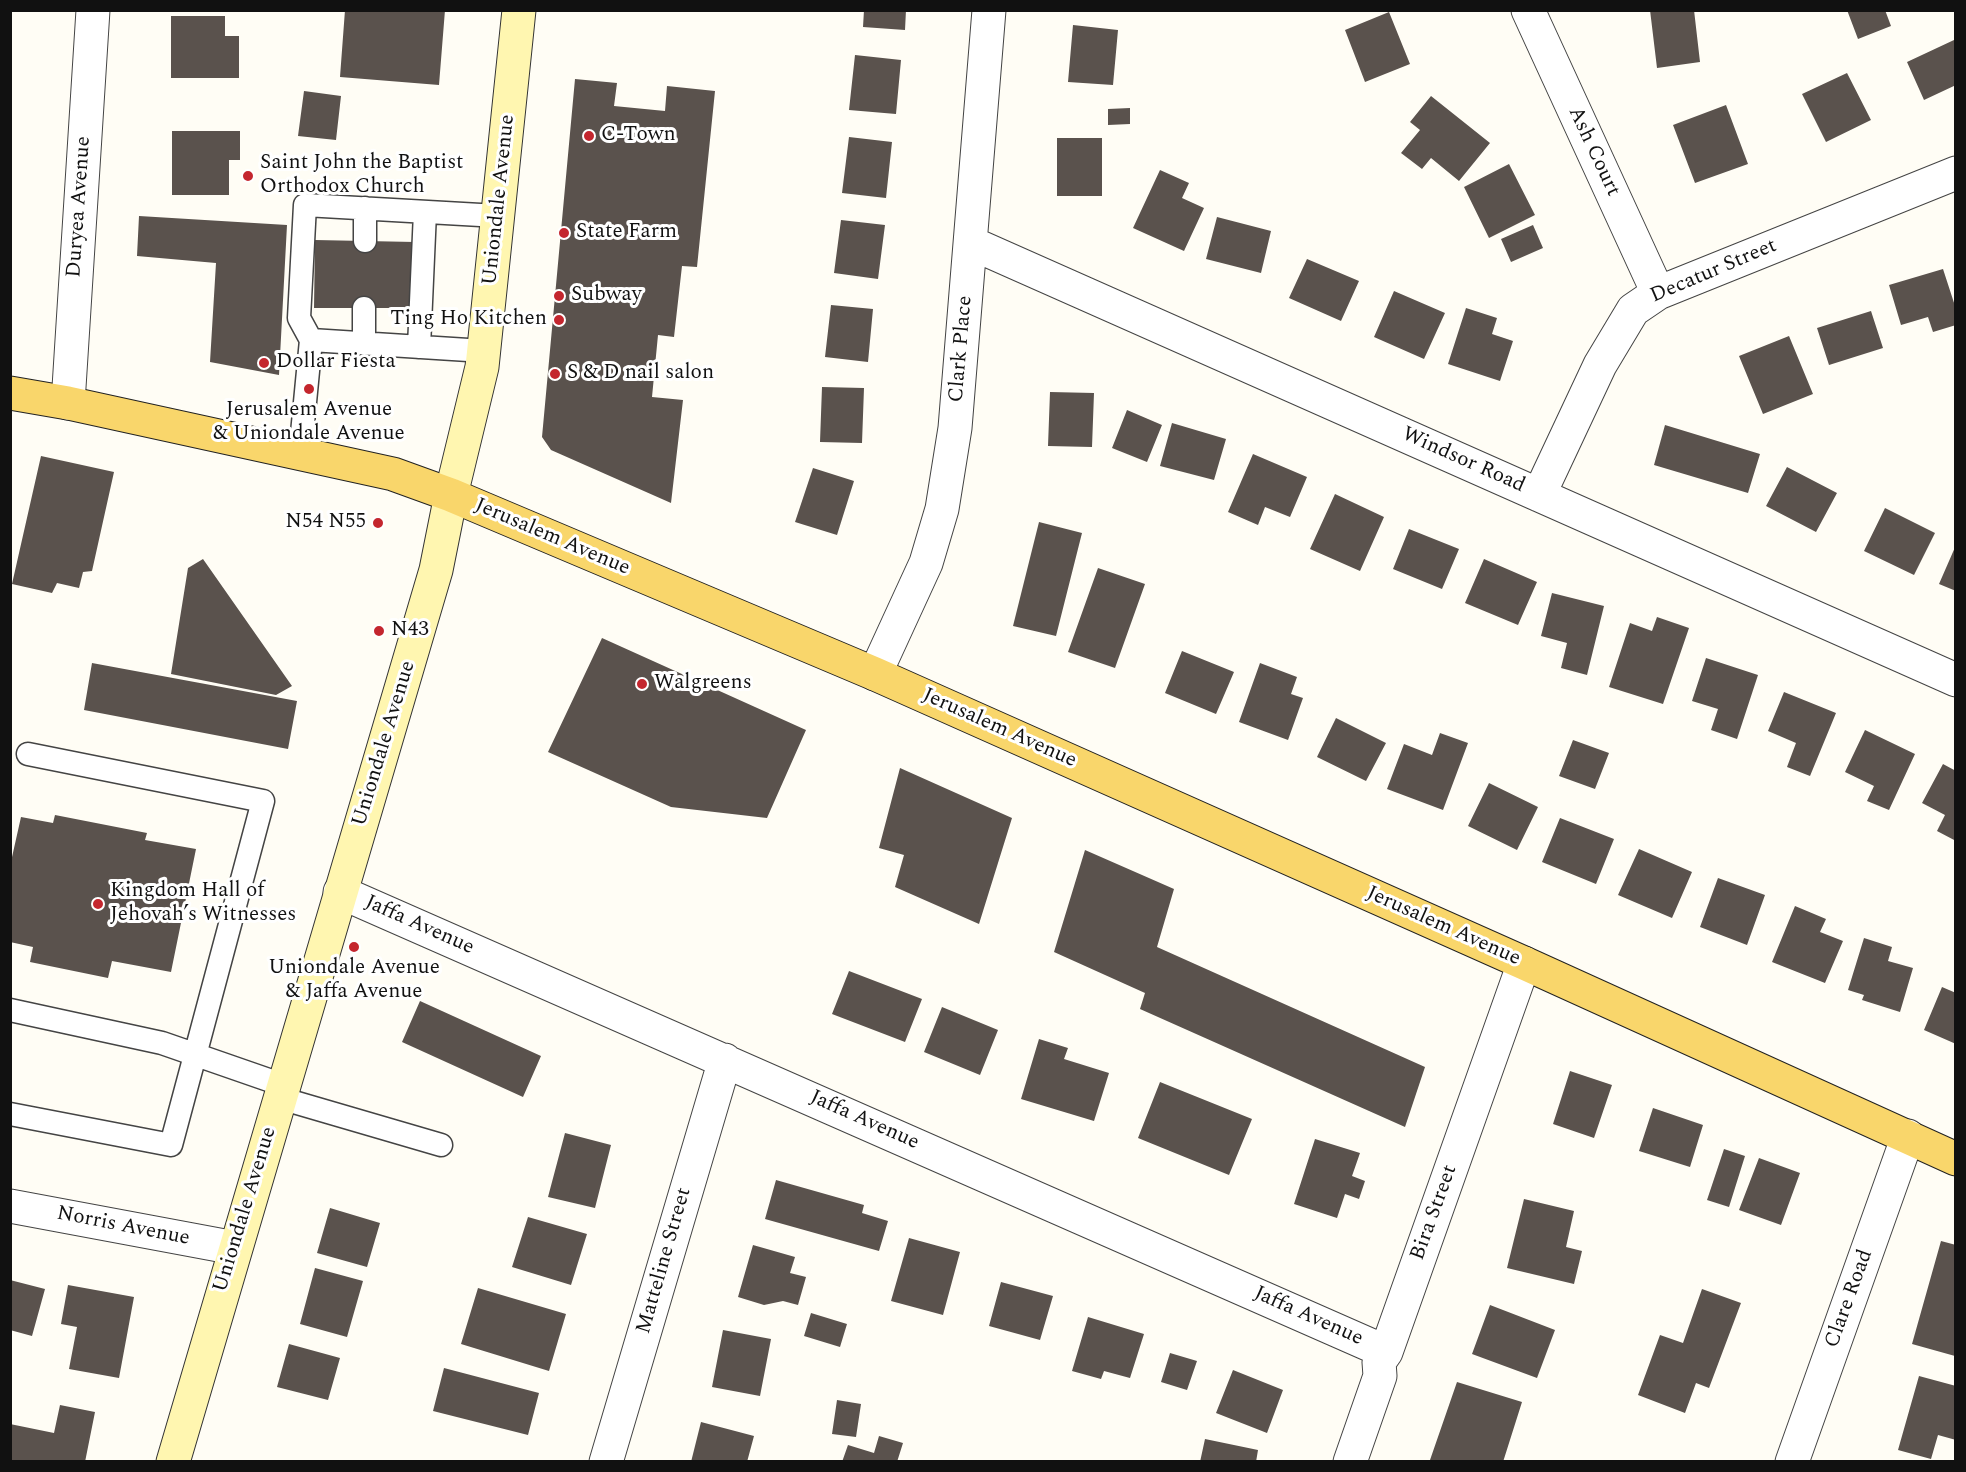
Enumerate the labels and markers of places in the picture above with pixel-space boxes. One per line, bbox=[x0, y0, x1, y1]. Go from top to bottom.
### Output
place label: C-Town bbox=[601, 123, 676, 149]
marker: C-Town bbox=[582, 129, 596, 143]
place label: Saint John the Baptist Orthodox Church bbox=[260, 151, 463, 201]
marker: Saint John the Baptist Orthodox Church bbox=[241, 169, 255, 183]
place label: State Farm bbox=[576, 220, 677, 246]
marker: State Farm bbox=[557, 226, 571, 240]
place label: Subway bbox=[571, 283, 642, 309]
marker: Subway bbox=[552, 289, 566, 303]
place label: Ting Ho Kitchen bbox=[390, 307, 547, 333]
marker: Ting Ho Kitchen bbox=[552, 313, 566, 327]
place label: Dollar Fiesta bbox=[276, 350, 396, 376]
marker: Dollar Fiesta bbox=[257, 356, 271, 370]
place label: S & D nail salon bbox=[567, 361, 714, 387]
marker: S & D nail salon bbox=[548, 367, 562, 381]
marker: Jerusalem Avenue & Uniondale Avenue bbox=[302, 382, 316, 396]
place label: Jerusalem Avenue & Uniondale Avenue bbox=[213, 398, 405, 448]
place label: N54 N55 bbox=[285, 510, 366, 536]
marker: N54 N55 bbox=[371, 516, 385, 530]
place label: N43 bbox=[391, 618, 429, 644]
marker: N43 bbox=[372, 624, 386, 638]
place label: Walgreens bbox=[654, 671, 752, 697]
marker: Walgreens bbox=[635, 677, 649, 691]
place label: Kingdom Hall of Jehovah’s Witnesses bbox=[110, 879, 296, 929]
marker: Kingdom Hall of Jehovah’s Witnesses bbox=[91, 897, 105, 911]
marker: Uniondale Avenue & Jaffa Avenue bbox=[347, 940, 361, 954]
place label: Uniondale Avenue & Jaffa Avenue bbox=[268, 956, 440, 1006]

